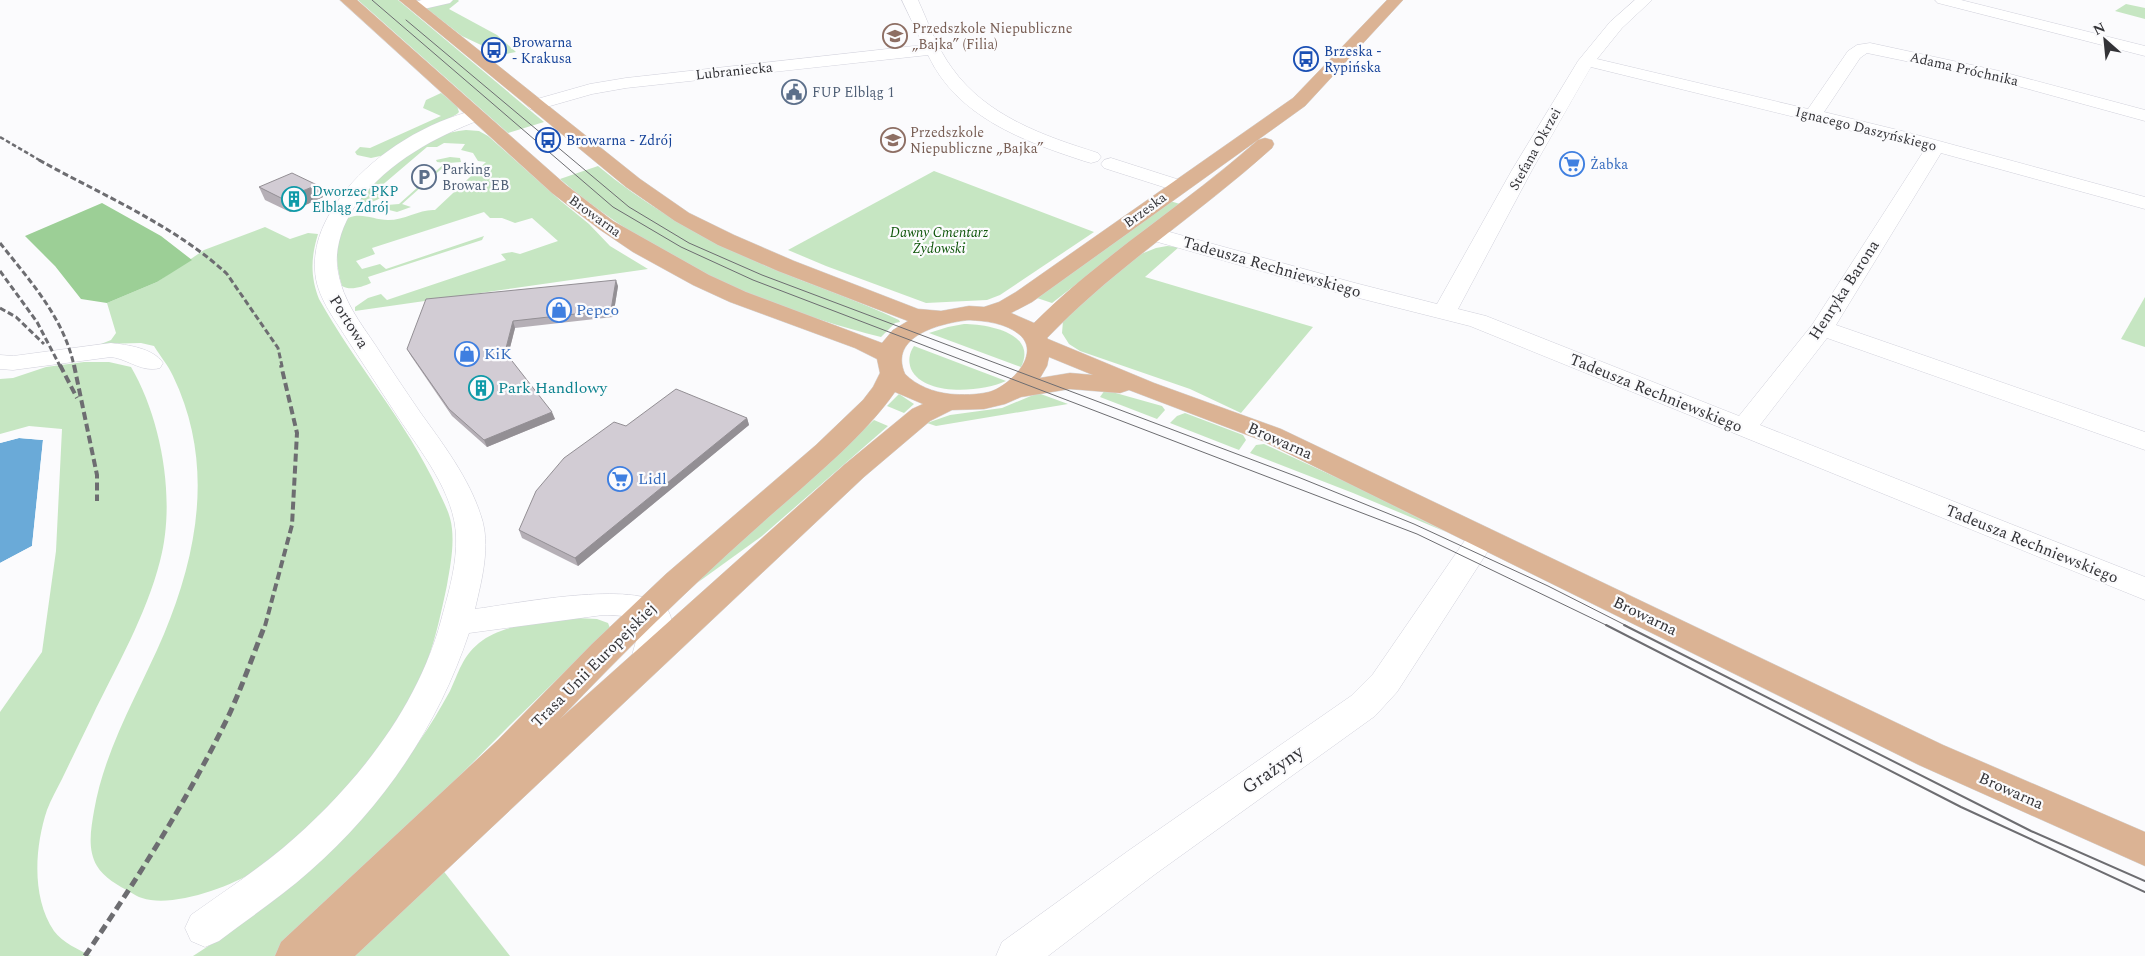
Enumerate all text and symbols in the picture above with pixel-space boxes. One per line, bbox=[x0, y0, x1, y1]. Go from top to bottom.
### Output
north arrow bbox=[2080, 15, 2130, 65]
text: N bbox=[2089, 17, 2109, 41]
place label: Przedszkole Niepubliczne „Bajka” (Filia) bbox=[912, 18, 1073, 55]
school or university icon: Przedszkole Niepubliczne „Bajka” (Filia) bbox=[882, 23, 908, 49]
place label: Browarna - Krakusa bbox=[512, 32, 572, 69]
bus stop icon: Browarna - Krakusa bbox=[481, 37, 507, 63]
place label: Brzeska - Rypińska bbox=[1324, 41, 1381, 78]
bus stop icon: Brzeska - Rypińska bbox=[1293, 46, 1319, 72]
street label: Adama Próchnika bbox=[1908, 46, 2021, 92]
street label: Lubraniecka bbox=[694, 56, 774, 85]
public building icon: FUP Elbląg 1 bbox=[781, 79, 807, 105]
place label: FUP Elbląg 1 bbox=[812, 82, 894, 103]
street label: Ignacego Daszyńskiego bbox=[1793, 101, 1939, 157]
street label: Stefana Okrzei bbox=[1504, 104, 1566, 194]
place label: Przedszkole Niepubliczne „Bajka” bbox=[910, 122, 1043, 159]
bus stop icon: Browarna - Zdrój bbox=[535, 127, 561, 153]
school or university icon: Przedszkole Niepubliczne „Bajka” bbox=[880, 127, 906, 153]
place label: Browarna - Zdrój bbox=[566, 130, 673, 151]
supermarket icon: Żabka bbox=[1559, 151, 1585, 177]
place label: Żabka bbox=[1590, 154, 1628, 175]
place label: Parking Browar EB bbox=[442, 159, 509, 196]
parking icon: Parking Browar EB bbox=[411, 164, 437, 190]
place label: Dworzec PKP Elbląg Zdrój bbox=[312, 181, 398, 218]
building icon: Dworzec PKP Elbląg Zdrój bbox=[281, 186, 307, 212]
street label: Brzeska bbox=[1119, 187, 1171, 233]
street label: Browarna bbox=[564, 190, 626, 242]
park label: Dawny Cmentarz Żydowski bbox=[890, 222, 989, 259]
street label: Tadeusza Rechniewskiego bbox=[1180, 230, 1364, 304]
street label: Henryka Barona bbox=[1803, 235, 1885, 345]
street label: Portowa bbox=[323, 291, 375, 354]
shop icon: Pepco bbox=[546, 297, 572, 323]
place label: Pepco bbox=[576, 298, 619, 322]
shop icon: KiK bbox=[454, 341, 480, 367]
place label: KiK bbox=[484, 342, 512, 366]
street label: Tadeusza Rechniewskiego bbox=[1566, 347, 1746, 439]
building icon: Park Handlowy bbox=[468, 375, 494, 401]
place label: Park Handlowy bbox=[498, 376, 608, 400]
street label: Browarna bbox=[1244, 416, 1316, 466]
supermarket icon: Lidl bbox=[607, 466, 633, 492]
place label: Lidl bbox=[638, 467, 667, 491]
street label: Tadeusza Rechniewskiego bbox=[1942, 498, 2122, 590]
street label: Browarna bbox=[1609, 590, 1681, 642]
street label: Trasa Unii Europejskiej bbox=[526, 597, 662, 733]
street label: Grażyny bbox=[1236, 738, 1311, 802]
street label: Browarna bbox=[1975, 766, 2047, 816]

